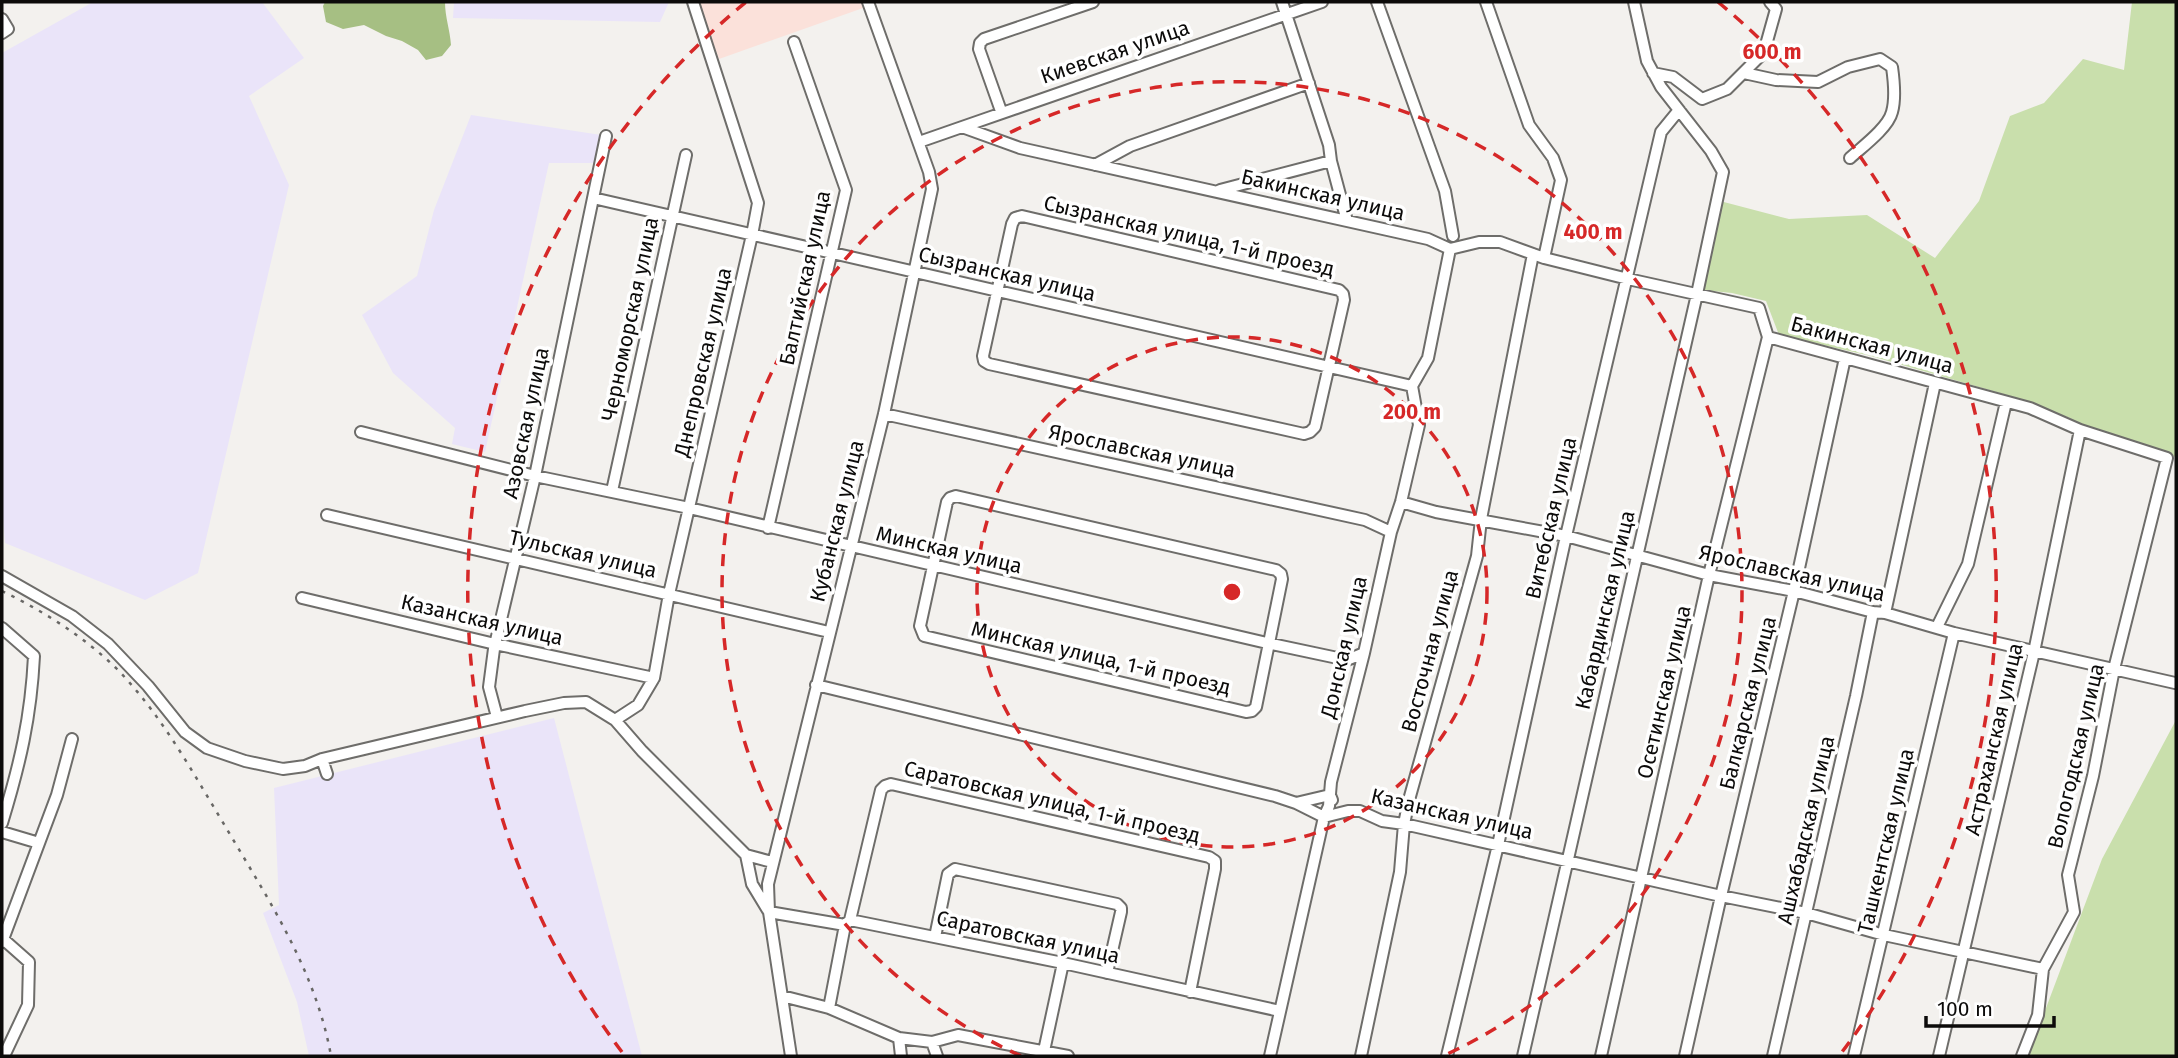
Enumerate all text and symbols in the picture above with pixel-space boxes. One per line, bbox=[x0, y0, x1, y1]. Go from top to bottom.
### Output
street label: Киевская улица bbox=[1037, 14, 1193, 90]
text: 600 m bbox=[1742, 39, 1802, 65]
street label: Бакинская улица bbox=[1239, 164, 1407, 226]
street label: Балтийская улица bbox=[774, 188, 836, 368]
street label: Сызранская улица, 1-й проезд bbox=[1041, 190, 1337, 282]
street label: Черноморская улица bbox=[596, 215, 664, 423]
text: 400 m bbox=[1563, 219, 1623, 245]
street label: Сызранская улица bbox=[916, 241, 1098, 307]
street label: Днепровская улица bbox=[668, 265, 737, 460]
street label: Бакинская улица bbox=[1788, 311, 1956, 379]
street label: Азовская улица bbox=[497, 345, 555, 501]
text: 200 m bbox=[1383, 399, 1441, 425]
street label: Ярославская улица bbox=[1046, 418, 1238, 484]
street label: Витебская улица bbox=[1520, 434, 1582, 602]
street label: Кубанская улица bbox=[804, 437, 870, 605]
street label: Кабардинская улица bbox=[1569, 508, 1641, 712]
street label: Минская улица bbox=[873, 521, 1025, 579]
street label: Тульская улица bbox=[507, 524, 659, 584]
street label: Ярославская улица bbox=[1696, 539, 1888, 607]
street label: Восточная улица bbox=[1396, 567, 1464, 735]
street label: Донская улица bbox=[1315, 573, 1373, 722]
centre of rings bbox=[1220, 580, 1244, 604]
street label: Казанская улица bbox=[398, 589, 566, 651]
street label: Осетинская улица bbox=[1631, 603, 1697, 781]
street label: Балкарская улица bbox=[1714, 614, 1782, 792]
street label: Минская улица, 1-й проезд bbox=[969, 615, 1233, 701]
street label: Астраханская улица bbox=[1959, 640, 2029, 838]
street label: Вологодская улица bbox=[2042, 661, 2110, 851]
street label: Ашхабадская улица bbox=[1772, 733, 1840, 927]
street label: Ташкентская улица bbox=[1852, 746, 1920, 936]
street label: Саратовская улица, 1-й проезд bbox=[901, 755, 1203, 849]
street label: Казанская улица bbox=[1368, 783, 1536, 845]
street label: Саратовская улица bbox=[934, 905, 1122, 969]
scale bar bbox=[1926, 984, 2054, 1028]
text: 100 m bbox=[1937, 996, 1993, 1022]

